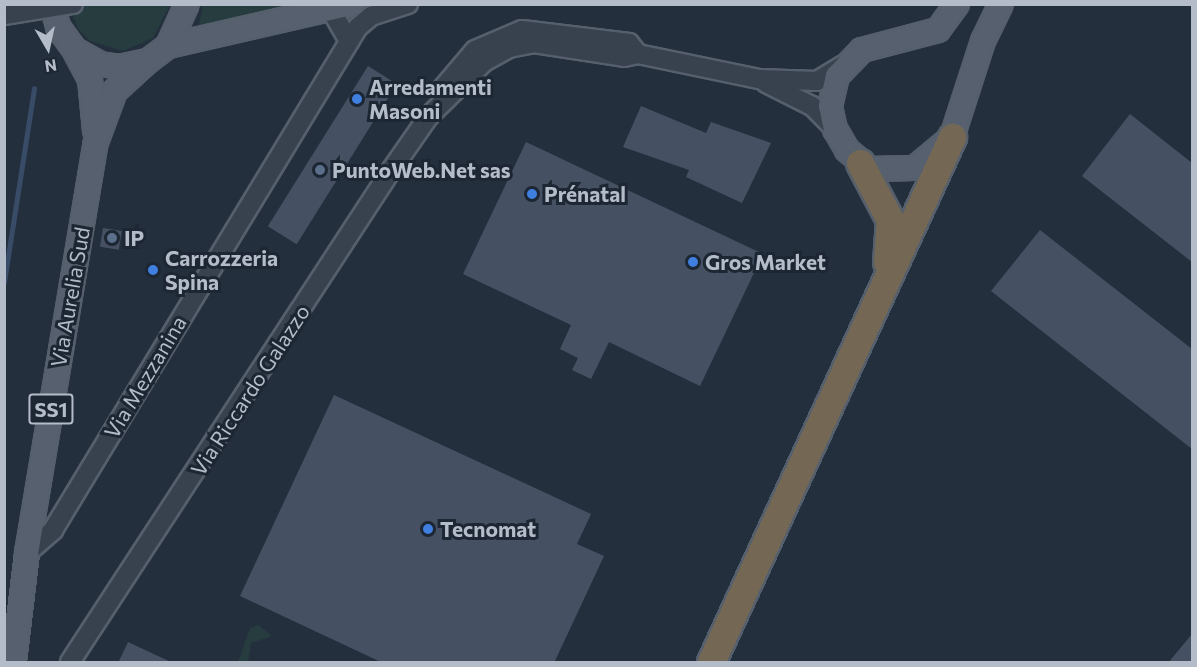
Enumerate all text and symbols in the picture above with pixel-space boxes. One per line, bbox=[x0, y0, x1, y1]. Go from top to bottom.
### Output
north arrow bbox=[18, 18, 78, 78]
text: N bbox=[43, 56, 58, 77]
place label: Arredamenti Masoni bbox=[369, 74, 492, 124]
marker: Arredamenti Masoni bbox=[350, 92, 364, 106]
place label: PuntoWeb.Net sas bbox=[332, 157, 511, 183]
marker: PuntoWeb.Net sas bbox=[313, 163, 327, 177]
place label: Prénatal bbox=[544, 181, 626, 207]
marker: Prénatal bbox=[525, 187, 539, 201]
street label: Via Aurelia Sud bbox=[45, 225, 95, 369]
place label: IP bbox=[124, 225, 144, 251]
marker: IP bbox=[105, 231, 119, 245]
place label: Carrozzeria Spina bbox=[165, 245, 278, 295]
place label: Gros Market bbox=[705, 249, 826, 275]
marker: Gros Market bbox=[686, 255, 700, 269]
marker: Carrozzeria Spina bbox=[146, 263, 160, 277]
street label: Via Riccardo Galazzo bbox=[185, 300, 315, 480]
street label: Via Mezzanina bbox=[99, 311, 191, 443]
road number: SS1 bbox=[27, 392, 75, 426]
place label: Tecnomat bbox=[440, 516, 536, 542]
marker: Tecnomat bbox=[421, 522, 435, 536]

